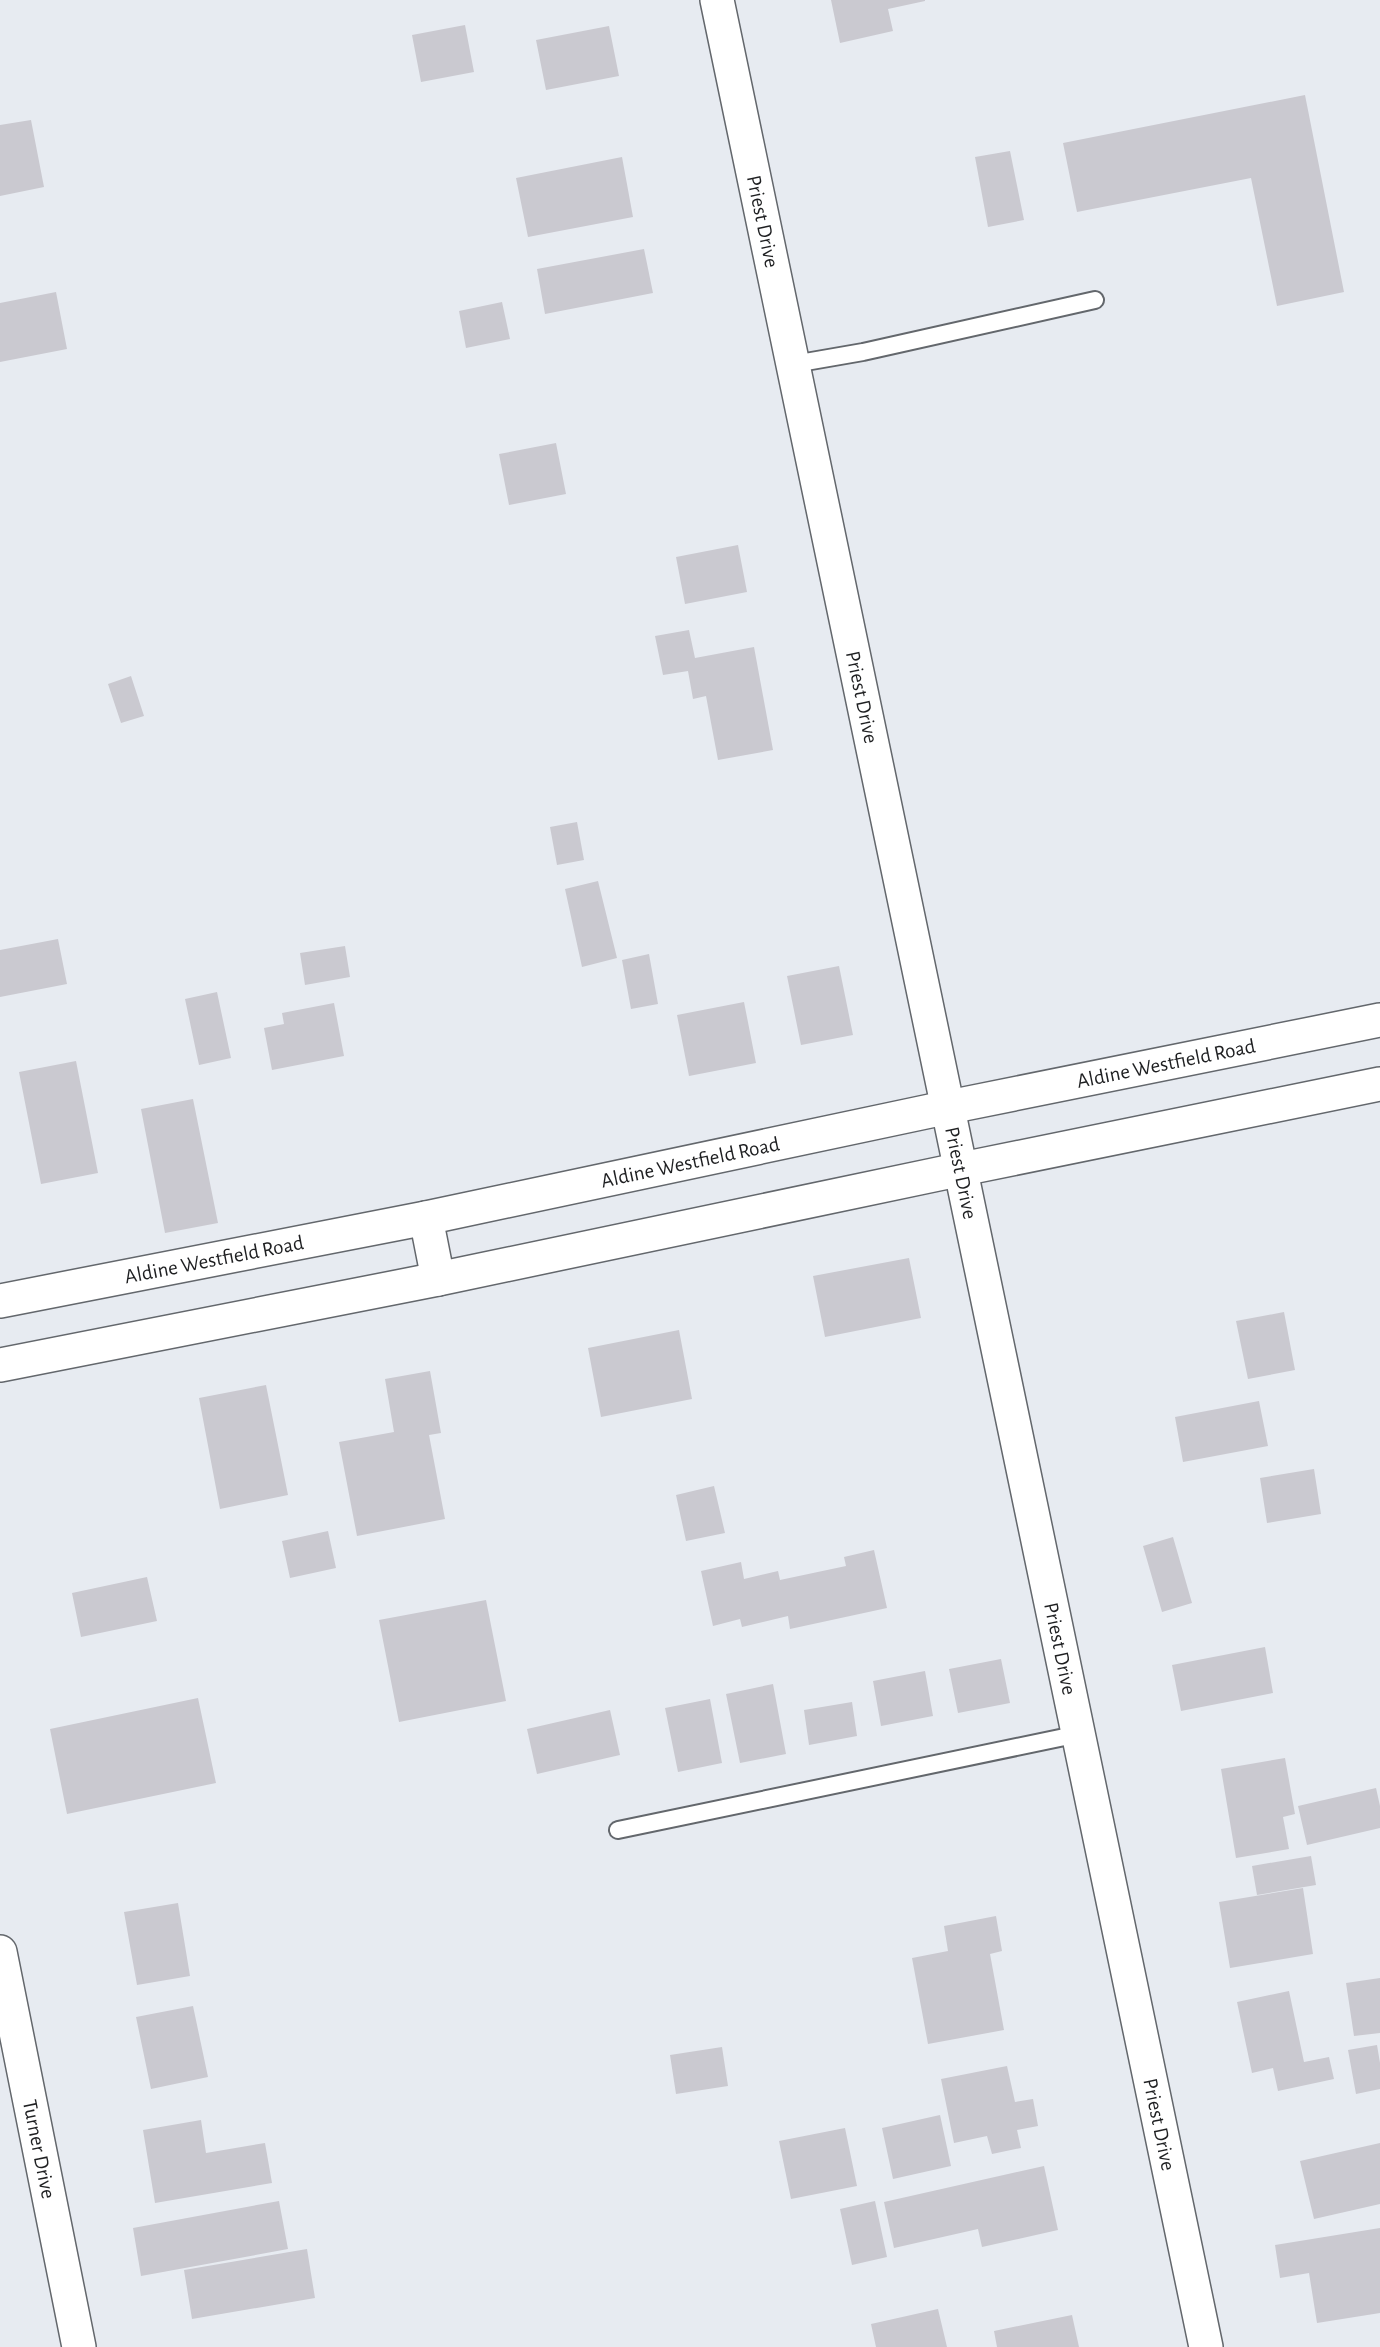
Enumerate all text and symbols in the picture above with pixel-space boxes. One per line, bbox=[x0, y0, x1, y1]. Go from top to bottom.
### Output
street label: Priest Drive bbox=[743, 173, 783, 269]
street label: Priest Drive bbox=[842, 649, 882, 745]
street label: Aldine Westfield Road bbox=[1075, 1035, 1257, 1092]
street label: Priest Drive bbox=[942, 1125, 981, 1221]
street label: Aldine Westfield Road bbox=[599, 1133, 781, 1191]
street label: Aldine Westfield Road bbox=[123, 1232, 305, 1287]
street label: Priest Drive bbox=[1041, 1600, 1080, 1697]
street label: Priest Drive bbox=[1140, 2076, 1179, 2172]
street label: Turner Drive bbox=[19, 2098, 60, 2200]

